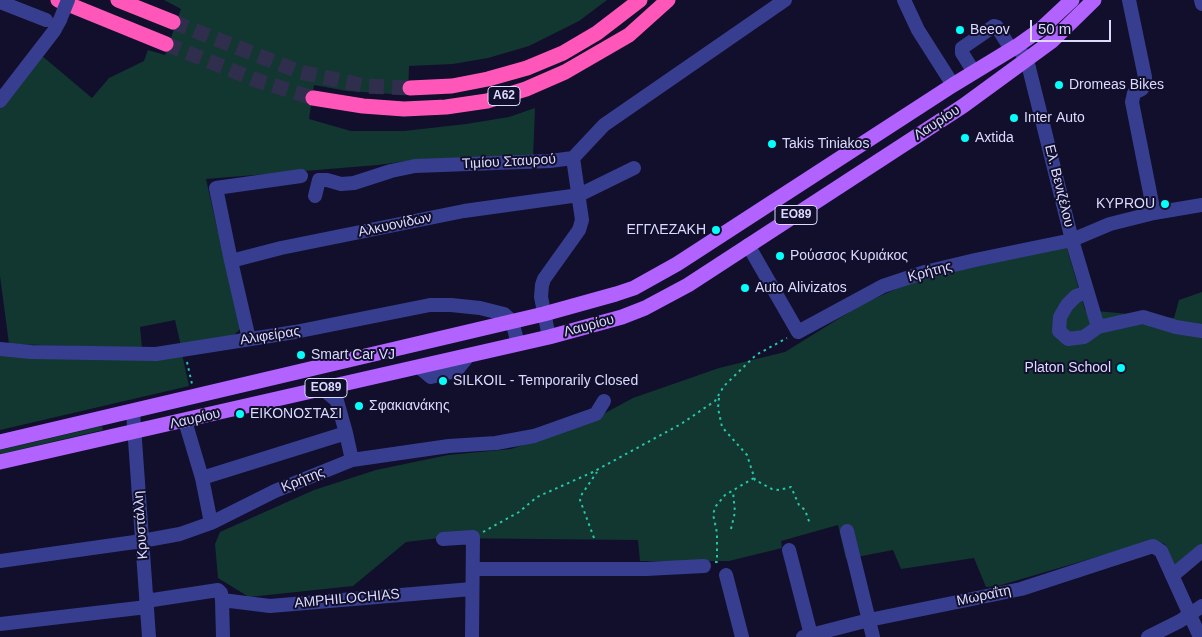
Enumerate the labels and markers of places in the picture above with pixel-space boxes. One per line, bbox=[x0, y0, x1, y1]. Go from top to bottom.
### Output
place label: Beeov bbox=[970, 22, 1010, 38]
marker: Beeov bbox=[954, 24, 966, 36]
place label: Dromeas Bikes bbox=[1069, 77, 1164, 93]
marker: Dromeas Bikes bbox=[1053, 79, 1065, 91]
place label: Inter Auto bbox=[1024, 110, 1085, 126]
marker: Inter Auto bbox=[1008, 112, 1020, 124]
place label: Axtida bbox=[975, 130, 1014, 146]
marker: Axtida bbox=[959, 132, 971, 144]
place label: Takis Tiniakos bbox=[782, 136, 869, 152]
marker: Takis Tiniakos bbox=[766, 138, 778, 150]
place label: KYPROU bbox=[1096, 196, 1155, 212]
marker: KYPROU bbox=[1159, 198, 1171, 210]
place label: ΕΓΓΛΕΖΑΚΗ bbox=[626, 222, 706, 238]
marker: ΕΓΓΛΕΖΑΚΗ bbox=[710, 224, 722, 236]
place label: Ρούσσος Κυριάκος bbox=[790, 248, 908, 264]
marker: Ρούσσος Κυριάκος bbox=[774, 250, 786, 262]
place label: Auto Alivizatos bbox=[755, 280, 847, 296]
marker: Auto Alivizatos bbox=[739, 282, 751, 294]
place label: Smart Car VJ bbox=[311, 347, 395, 363]
marker: Smart Car VJ bbox=[295, 349, 307, 361]
place label: Platon School bbox=[1025, 360, 1111, 376]
marker: Platon School bbox=[1115, 362, 1127, 374]
place label: SILKOIL - Temporarily Closed bbox=[453, 373, 638, 389]
marker: SILKOIL - Temporarily Closed bbox=[437, 375, 449, 387]
place label: Σφακιανάκης bbox=[369, 398, 450, 414]
marker: Σφακιανάκης bbox=[353, 400, 365, 412]
place label: ΕΙΚΟΝΟΣΤΑΣΙ bbox=[250, 406, 342, 422]
marker: ΕΙΚΟΝΟΣΤΑΣΙ bbox=[234, 408, 246, 420]

